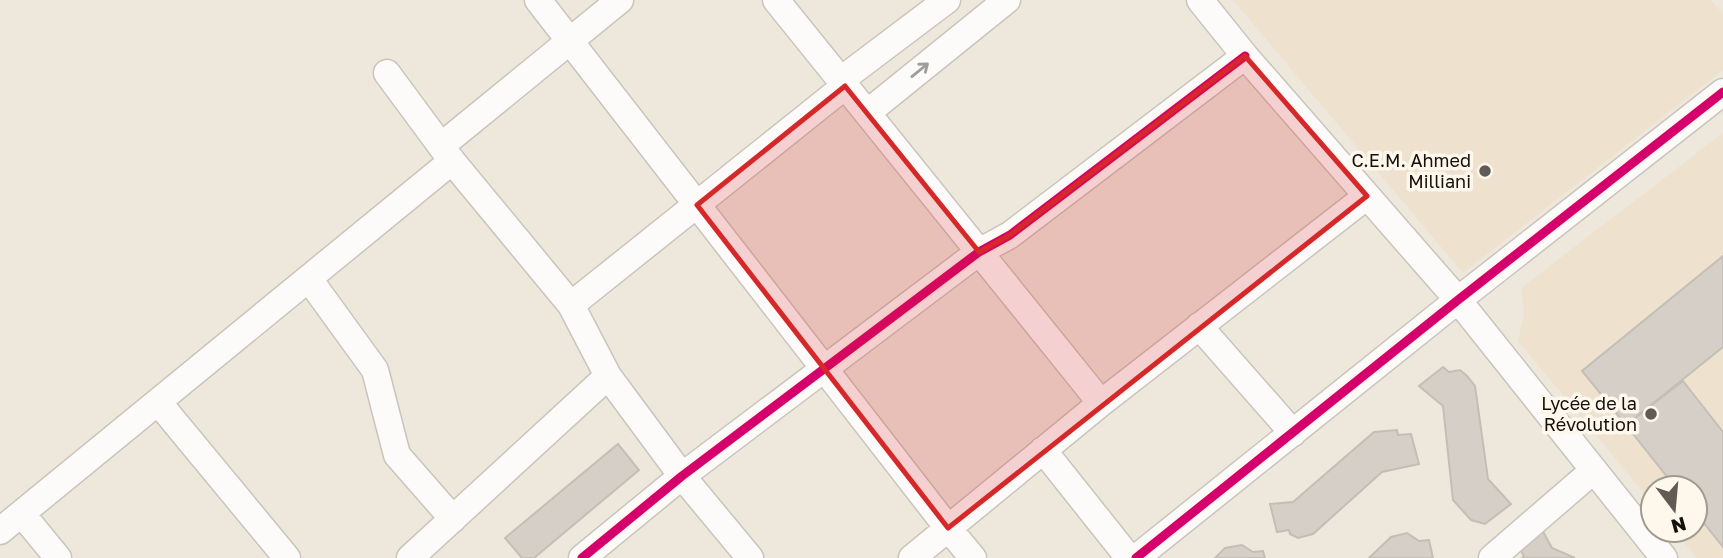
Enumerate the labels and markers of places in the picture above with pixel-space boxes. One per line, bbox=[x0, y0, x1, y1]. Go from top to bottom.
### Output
place label: C.E.M. Ahmed Milliani bbox=[1351, 149, 1471, 192]
marker: C.E.M. Ahmed Milliani bbox=[1477, 163, 1493, 179]
place label: Lycée de la Révolution bbox=[1541, 392, 1637, 435]
marker: Lycée de la Révolution bbox=[1643, 406, 1659, 422]

